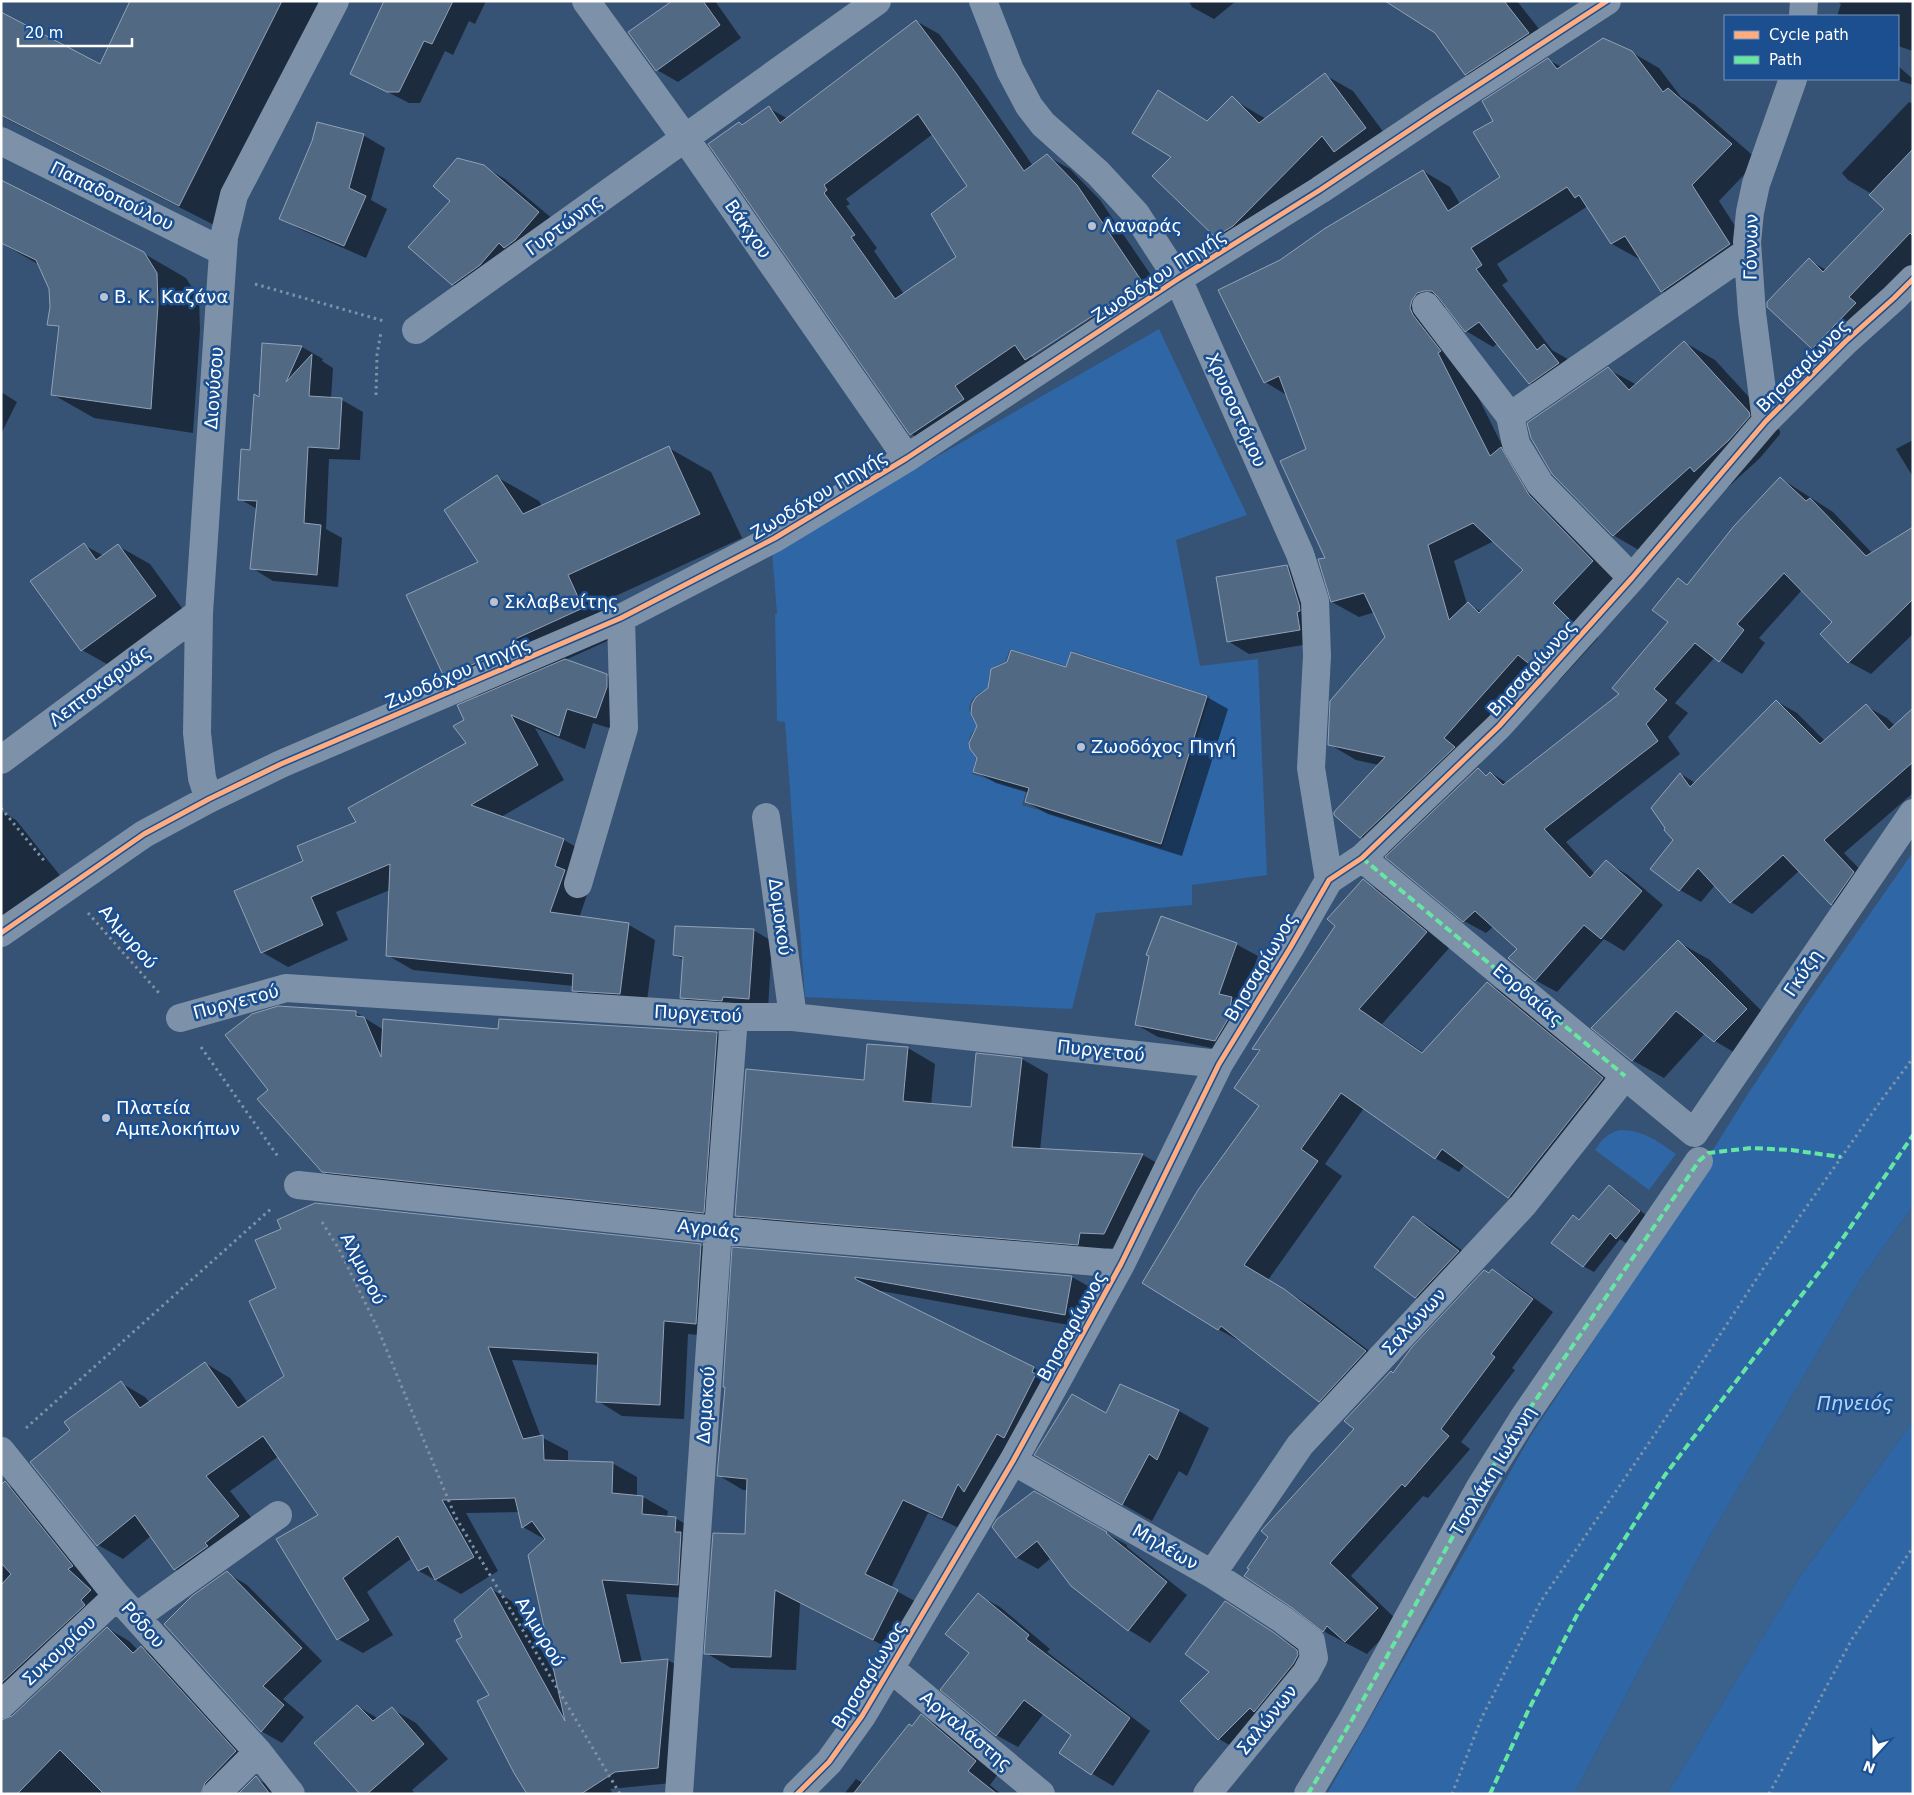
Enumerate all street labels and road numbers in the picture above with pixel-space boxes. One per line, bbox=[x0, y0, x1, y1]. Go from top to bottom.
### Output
street label: Παπαδοπούλου bbox=[47, 157, 177, 234]
street label: Γυρτώνης bbox=[521, 190, 606, 259]
street label: Βάκχου bbox=[721, 195, 776, 262]
street label: Γόννων bbox=[1739, 214, 1762, 280]
street label: Ζωοδόχου Πηγής bbox=[1088, 224, 1230, 327]
street label: Βησσαρίωνος bbox=[1752, 315, 1853, 416]
street label: Διονύσου bbox=[200, 346, 227, 430]
street label: Χρυσοστόμου bbox=[1202, 349, 1271, 470]
street label: Ζωοδόχου Πηγής bbox=[747, 446, 891, 544]
street label: Βησσαρίωνος bbox=[1483, 615, 1580, 720]
street label: Ζωοδόχου Πηγής bbox=[382, 632, 534, 713]
street label: Λεπτοκαρυάς bbox=[45, 641, 155, 731]
street label: Δομοκού bbox=[765, 877, 796, 957]
street label: Αλμυρού bbox=[95, 900, 162, 973]
street label: Βησσαρίωνος bbox=[1220, 909, 1301, 1025]
street label: Γκύζη bbox=[1779, 945, 1826, 1000]
street label: Εορδαίας bbox=[1489, 959, 1568, 1030]
street label: Πυργετού bbox=[191, 980, 281, 1023]
street label: Πυργετού bbox=[654, 1001, 743, 1026]
street label: Πυργετού bbox=[1056, 1035, 1146, 1066]
street label: Αγριάς bbox=[677, 1215, 741, 1242]
street label: Αλμυρού bbox=[336, 1229, 390, 1308]
street label: Βησσαρίωνος bbox=[1033, 1267, 1110, 1384]
street label: Σαλώνων bbox=[1377, 1284, 1450, 1360]
street label: Δομοκού bbox=[692, 1365, 719, 1445]
street label: Τσολάκη Ιωάννη bbox=[1445, 1402, 1540, 1540]
street label: Μηλέων bbox=[1129, 1519, 1202, 1574]
street label: Αλμυρού bbox=[511, 1593, 569, 1670]
street label: Ρόδου bbox=[117, 1597, 169, 1652]
street label: Συκουρίου bbox=[18, 1611, 100, 1690]
street label: Βησσαρίωνος bbox=[827, 1617, 910, 1732]
street label: Σαλώνων bbox=[1232, 1680, 1301, 1759]
street label: Αργαλάστης bbox=[916, 1686, 1016, 1775]

